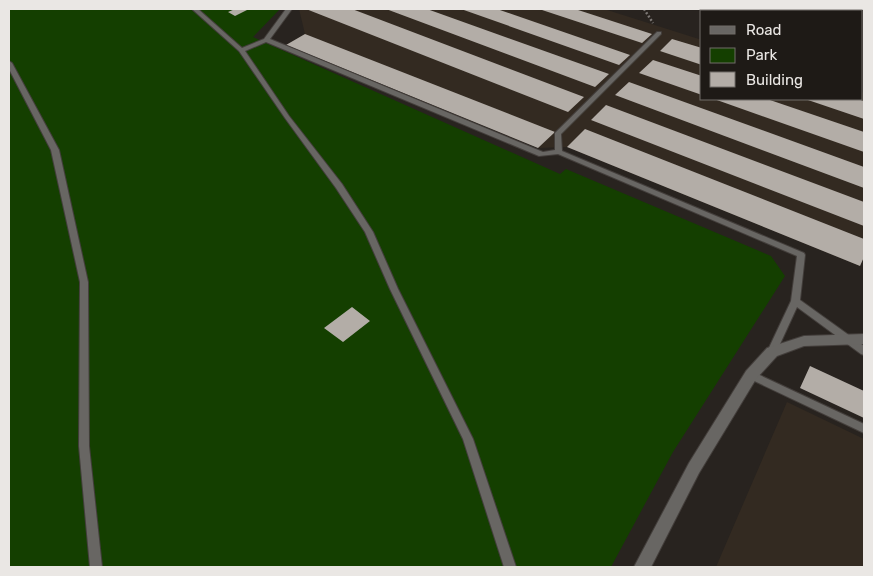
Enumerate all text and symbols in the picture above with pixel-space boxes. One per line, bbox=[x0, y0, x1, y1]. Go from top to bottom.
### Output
legend bbox=[700, 10, 863, 100]
text: Road bbox=[746, 21, 782, 39]
text: Park bbox=[746, 46, 777, 64]
text: Building bbox=[746, 71, 803, 89]

